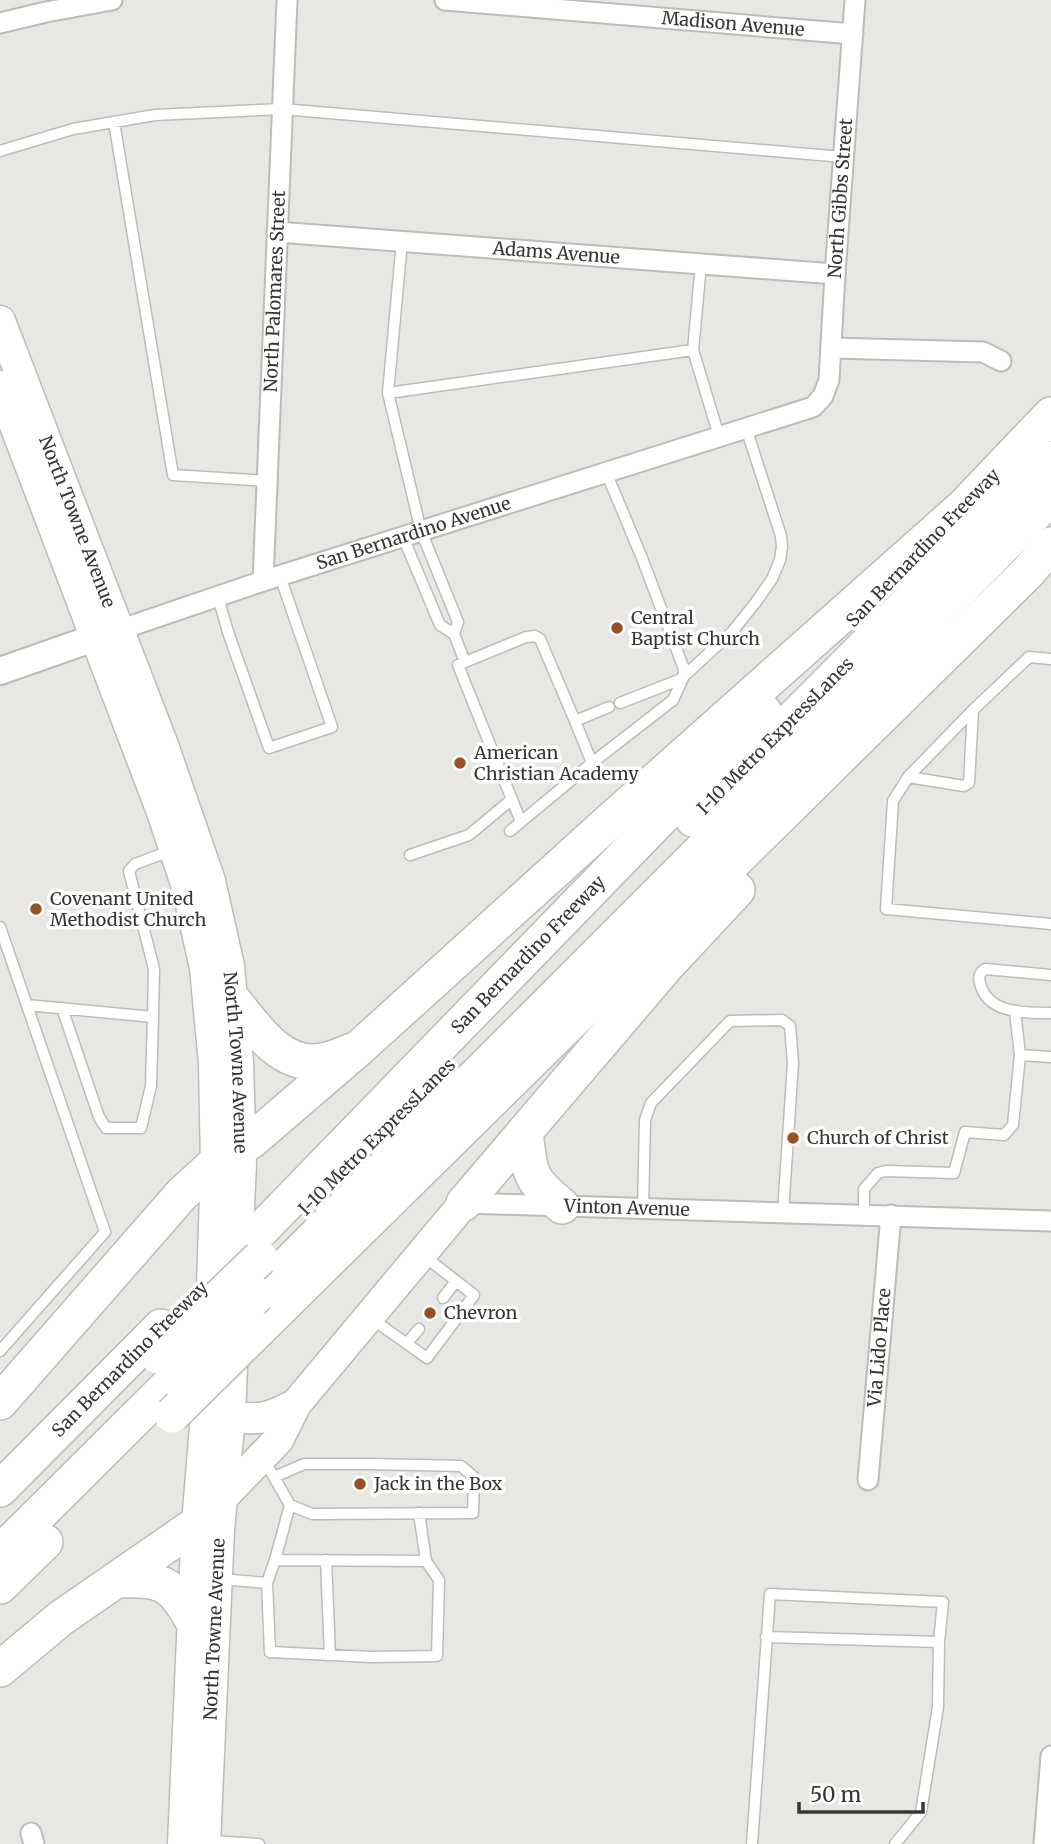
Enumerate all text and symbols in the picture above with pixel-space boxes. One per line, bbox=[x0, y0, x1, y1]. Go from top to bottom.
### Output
street label: Madison Avenue bbox=[661, 6, 805, 41]
street label: North Gibbs Street bbox=[823, 118, 857, 279]
street label: North Palomares Street bbox=[259, 190, 290, 393]
street label: Adams Avenue bbox=[491, 236, 621, 269]
street label: North Towne Avenue bbox=[34, 432, 121, 611]
street label: San Bernardino Freeway bbox=[841, 463, 1005, 632]
street label: San Bernardino Avenue bbox=[313, 491, 514, 574]
place label: Central Baptist Church bbox=[631, 606, 760, 650]
marker: Central Baptist Church bbox=[609, 620, 625, 636]
street label: I-10 Metro ExpressLanes bbox=[692, 652, 858, 819]
place label: American Christian Academy bbox=[473, 741, 639, 785]
marker: American Christian Academy bbox=[452, 755, 468, 771]
street label: San Bernardino Freeway bbox=[446, 870, 610, 1039]
place label: Covenant United Methodist Church bbox=[50, 887, 206, 931]
marker: Covenant United Methodist Church bbox=[28, 901, 44, 917]
street label: North Towne Avenue bbox=[219, 971, 253, 1154]
street label: I-10 Metro ExpressLanes bbox=[293, 1053, 460, 1220]
place label: Church of Christ bbox=[807, 1126, 949, 1149]
marker: Church of Christ bbox=[785, 1130, 801, 1146]
street label: Vinton Avenue bbox=[563, 1194, 690, 1221]
street label: San Bernardino Freeway bbox=[47, 1275, 213, 1442]
street label: Via Lido Place bbox=[862, 1287, 896, 1409]
place label: Chevron bbox=[444, 1301, 518, 1324]
marker: Chevron bbox=[422, 1305, 438, 1321]
place label: Jack in the Box bbox=[373, 1472, 503, 1495]
marker: Jack in the Box bbox=[352, 1476, 368, 1492]
street label: North Towne Avenue bbox=[199, 1538, 230, 1721]
scale bar bbox=[799, 1770, 923, 1814]
text: 50 m bbox=[810, 1781, 861, 1808]

